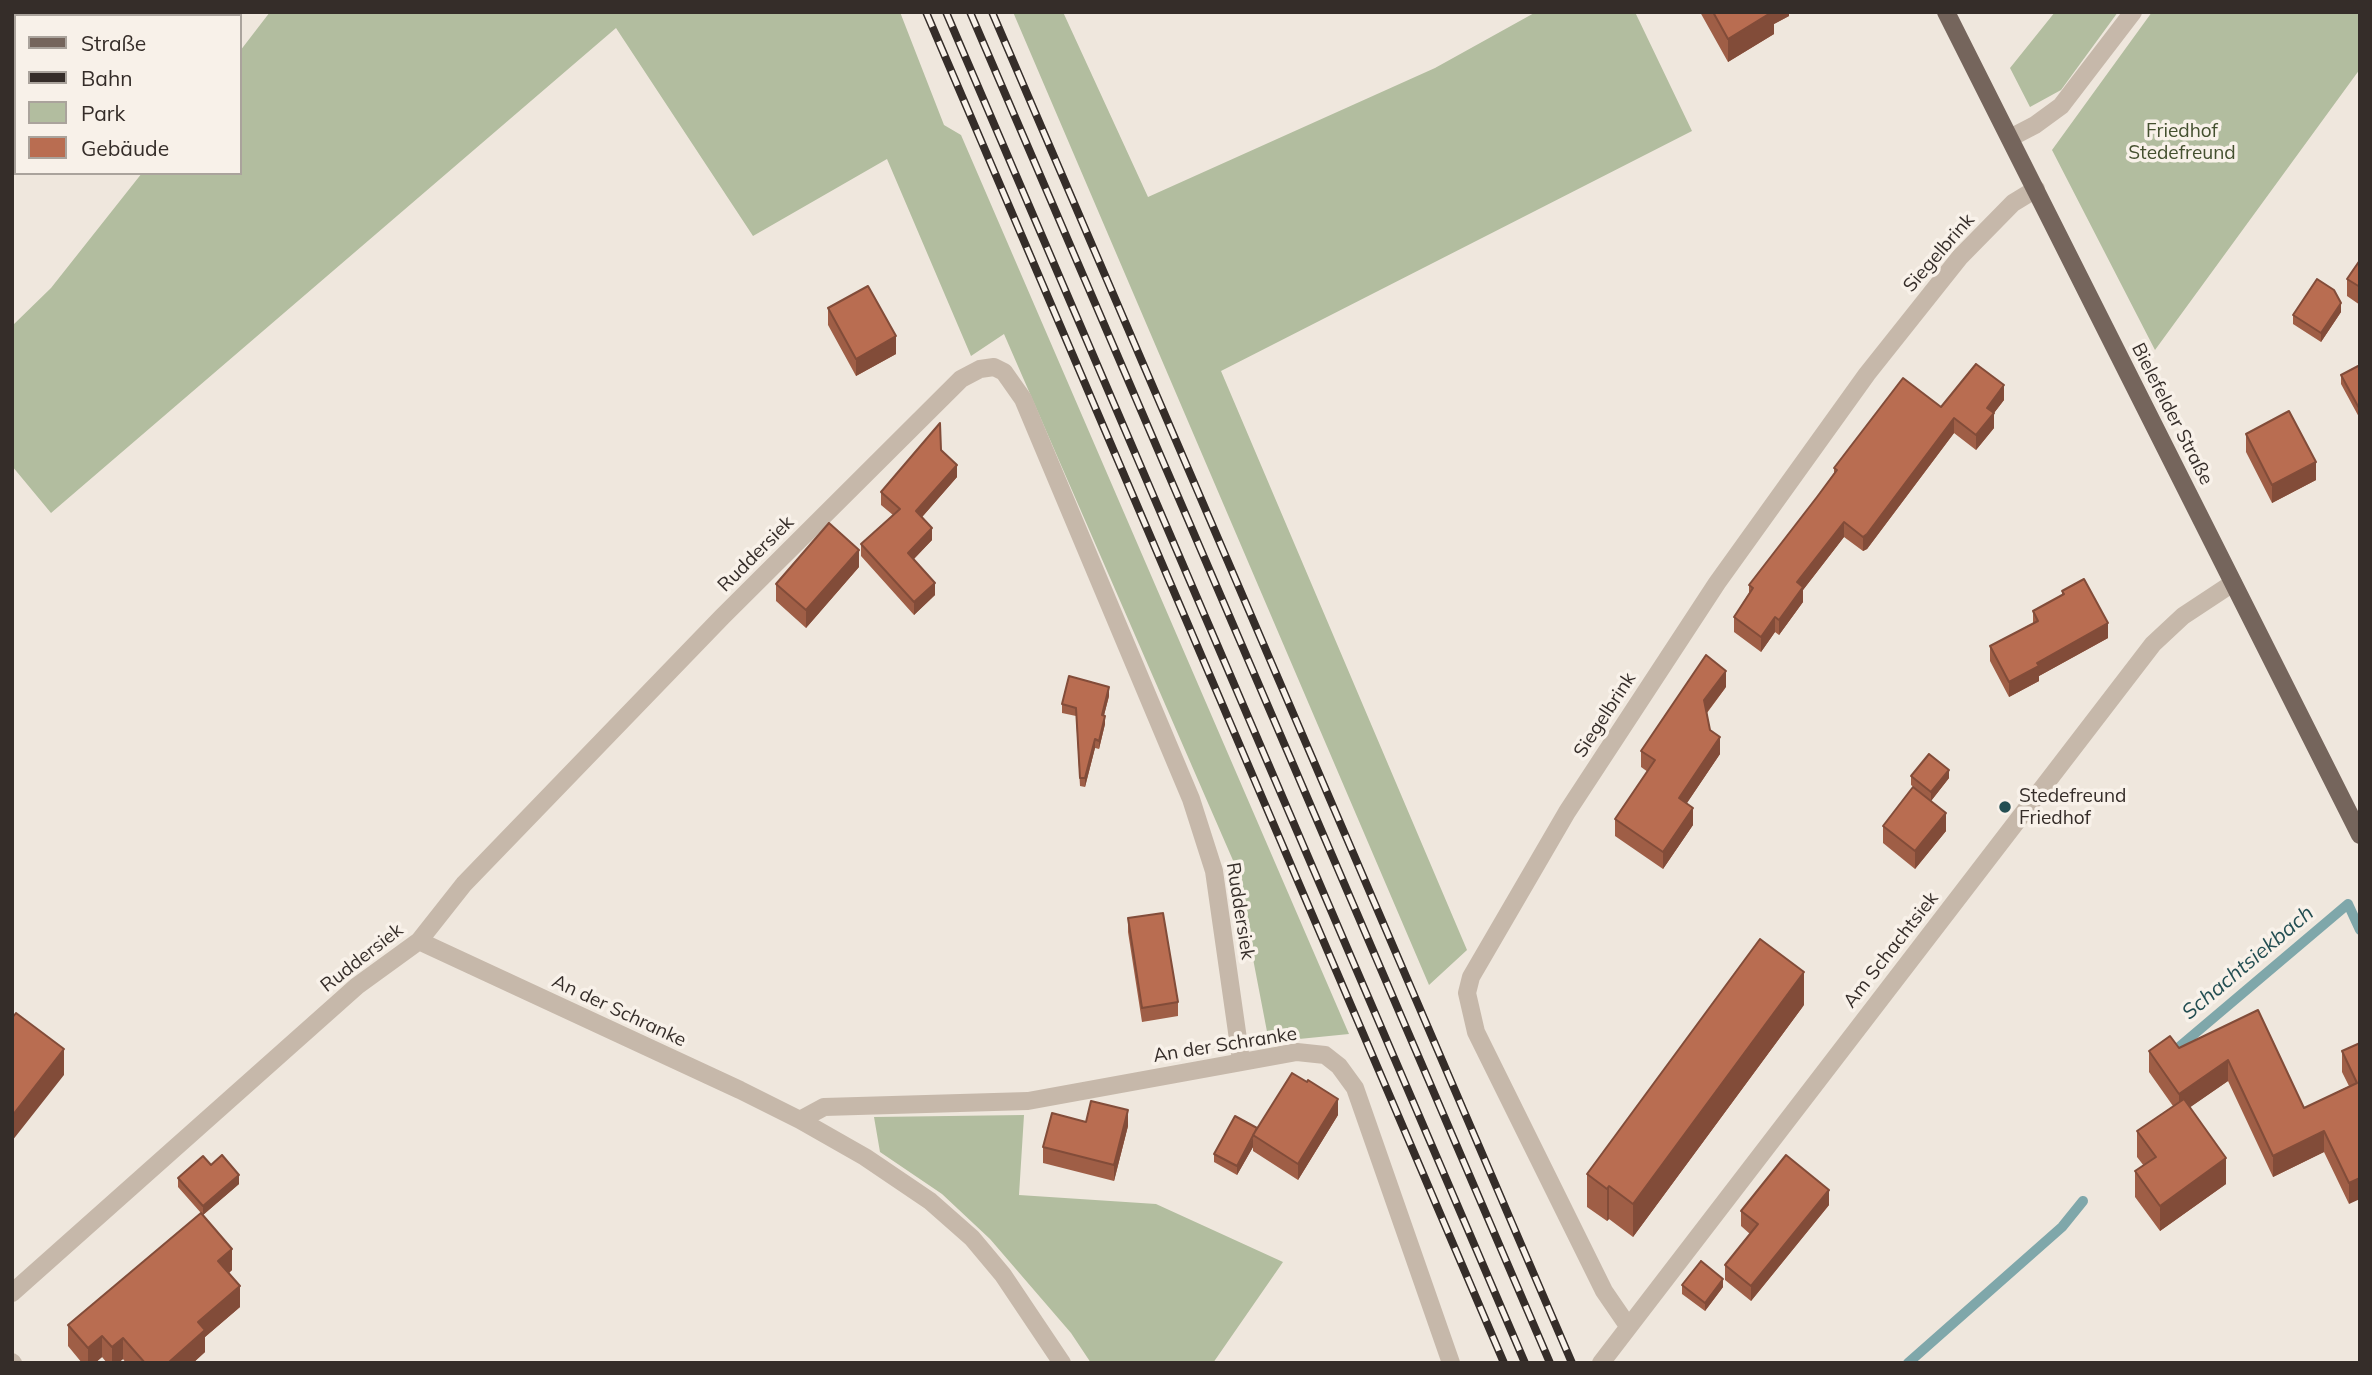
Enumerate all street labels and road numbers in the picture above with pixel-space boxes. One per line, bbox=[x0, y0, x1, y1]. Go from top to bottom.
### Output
street label: Siegelbrink bbox=[1899, 209, 1979, 297]
street label: Bielefelder Straße bbox=[2126, 339, 2218, 489]
street label: Ruddersiek bbox=[713, 511, 799, 597]
street label: Siegelbrink bbox=[1569, 668, 1641, 762]
street label: Ruddersiek bbox=[1221, 861, 1259, 961]
street label: Am Schachtsiek bbox=[1839, 888, 1943, 1012]
street label: Ruddersiek bbox=[316, 919, 408, 997]
street label: An der Schranke bbox=[548, 970, 690, 1052]
street label: An der Schranke bbox=[1151, 1022, 1299, 1068]

